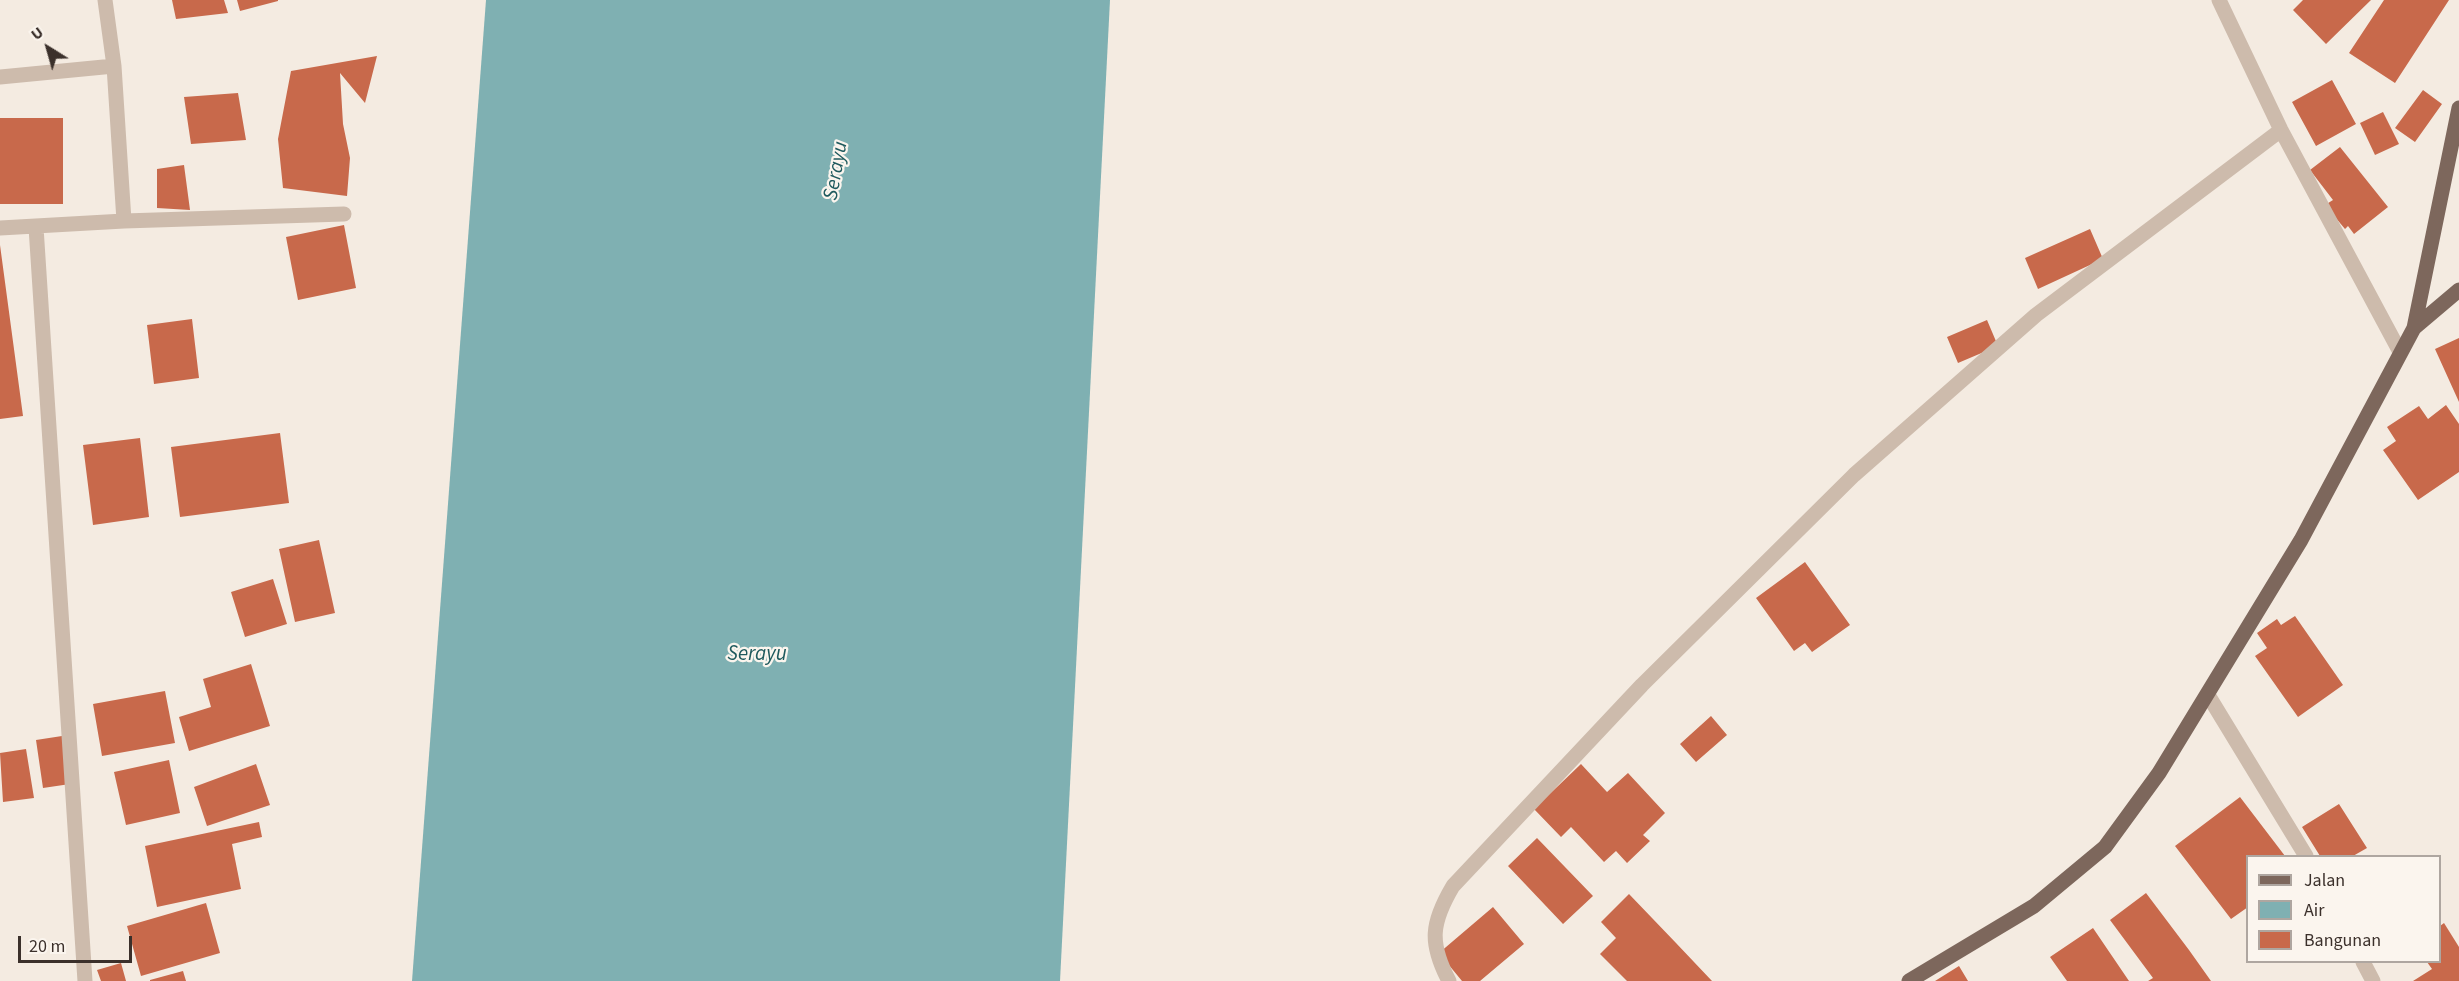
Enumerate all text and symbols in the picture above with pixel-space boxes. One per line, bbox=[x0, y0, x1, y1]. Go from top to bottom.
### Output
north arrow bbox=[18, 18, 78, 78]
text: U bbox=[26, 22, 48, 46]
water label: Serayu bbox=[819, 140, 855, 202]
water label: Serayu bbox=[727, 642, 787, 668]
legend bbox=[2246, 855, 2441, 963]
text: Jalan bbox=[2304, 868, 2345, 893]
text: Air bbox=[2304, 898, 2324, 923]
scale bar bbox=[21, 924, 135, 962]
text: Bangunan bbox=[2304, 928, 2381, 953]
text: 20 m bbox=[29, 934, 65, 959]

